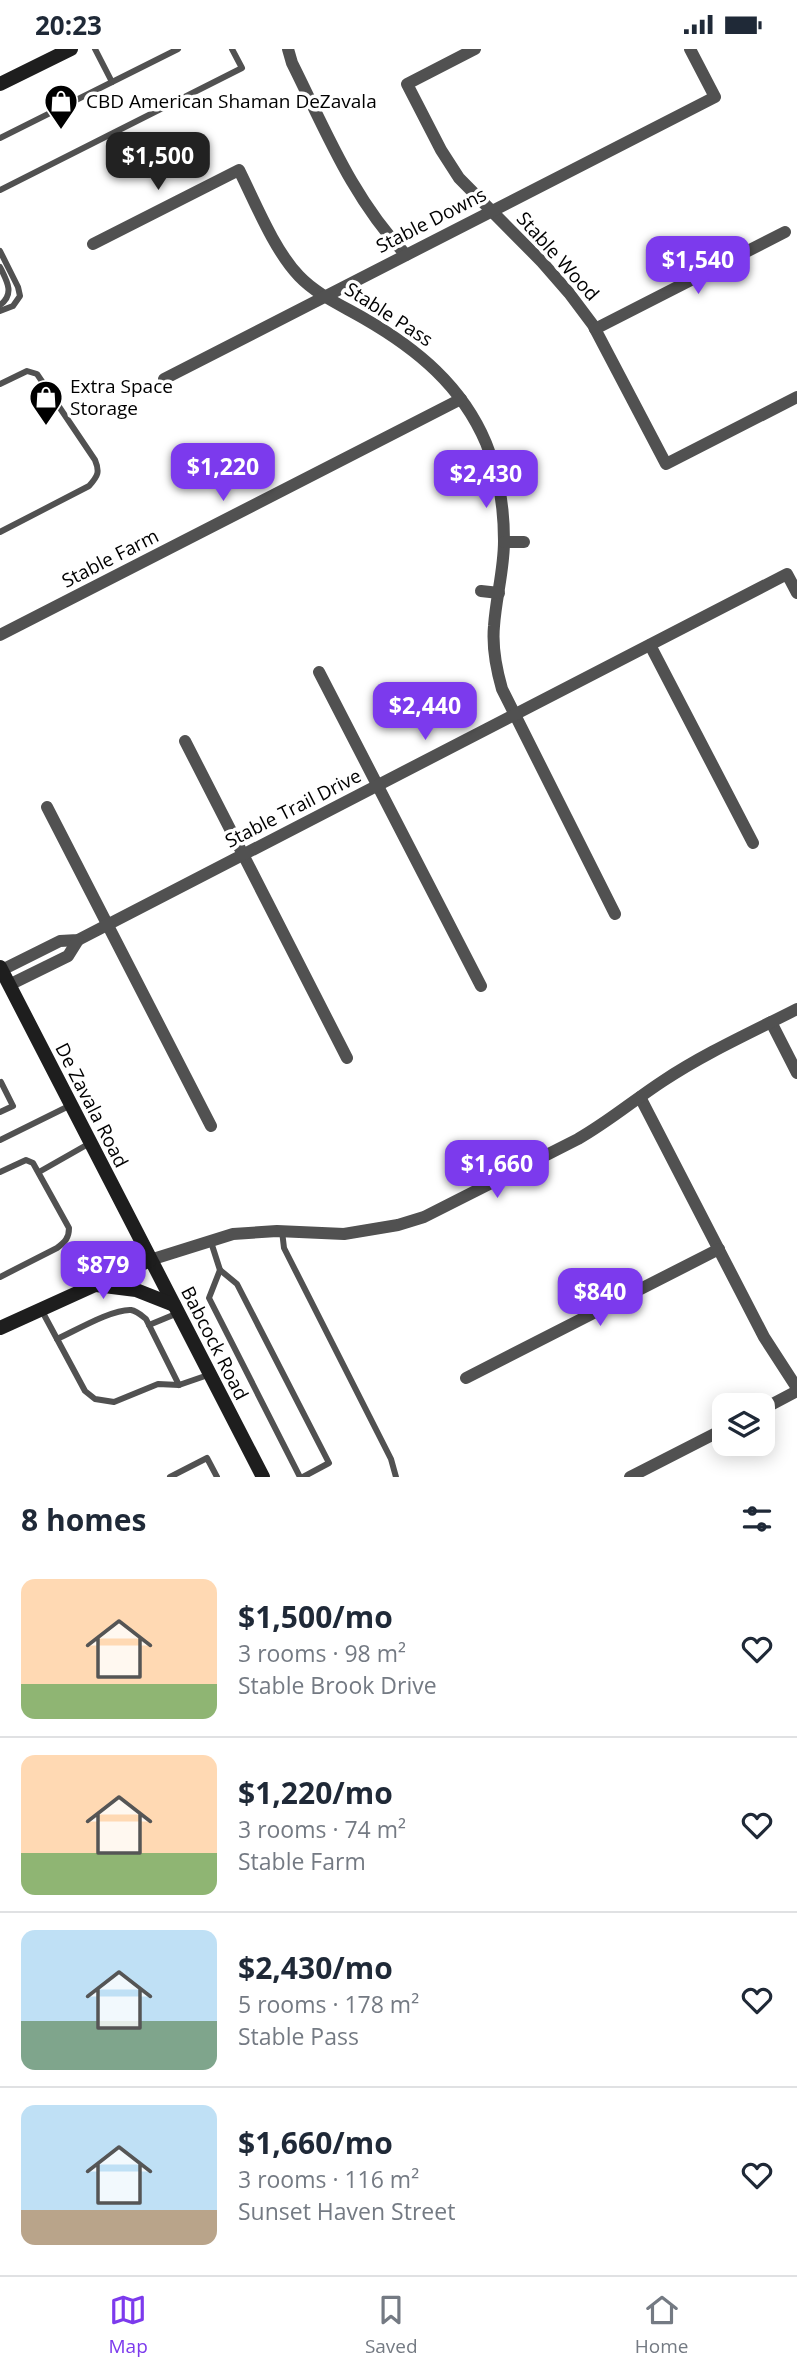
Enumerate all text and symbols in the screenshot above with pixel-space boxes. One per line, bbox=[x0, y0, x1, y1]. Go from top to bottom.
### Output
text: 20:23 bbox=[35, 7, 102, 43]
shop icon: CBD American Shaman DeZavala bbox=[42, 82, 80, 131]
place label: CBD American Shaman DeZavala bbox=[86, 88, 377, 114]
pin: $1,500 bbox=[101, 132, 215, 192]
text: $1,500 bbox=[122, 139, 194, 171]
street label: Stable Downs bbox=[371, 181, 491, 259]
street label: Stable Wood bbox=[511, 206, 605, 306]
pin: $1,540 bbox=[641, 237, 755, 296]
text: $1,540 bbox=[662, 243, 734, 275]
street label: Stable Pass bbox=[340, 276, 438, 352]
place label: Extra Space Storage bbox=[70, 373, 173, 421]
shop icon: Extra Space Storage bbox=[27, 378, 65, 427]
pin: $1,220 bbox=[166, 443, 280, 503]
text: $1,220 bbox=[187, 450, 259, 482]
pin: $2,430 bbox=[429, 451, 543, 510]
text: $2,430 bbox=[450, 457, 522, 489]
street label: Stable Farm bbox=[57, 522, 163, 594]
pin: $2,440 bbox=[368, 683, 482, 742]
text: $2,440 bbox=[389, 689, 461, 721]
street label: Stable Trail Drive bbox=[220, 762, 366, 854]
street label: De Zavala Road bbox=[49, 1038, 135, 1172]
pin: $1,660 bbox=[440, 1141, 554, 1200]
text: $1,660 bbox=[461, 1147, 533, 1179]
pin: $879 bbox=[62, 1241, 144, 1301]
text: $879 bbox=[77, 1248, 129, 1280]
pin: $840 bbox=[559, 1269, 641, 1328]
text: $840 bbox=[574, 1275, 626, 1307]
street label: Babcock Road bbox=[175, 1282, 255, 1404]
map controls bbox=[712, 1393, 775, 1456]
button: layers bbox=[712, 1393, 775, 1456]
text: 8 homes bbox=[21, 1499, 146, 1540]
icon: filters bbox=[738, 1500, 776, 1538]
text: $1,500/mo bbox=[238, 1596, 393, 1637]
icon: home bbox=[77, 1607, 161, 1691]
icon: heart bbox=[738, 1630, 776, 1668]
text: 3 rooms · 98 m² bbox=[238, 1637, 406, 1669]
text: Stable Brook Drive bbox=[238, 1669, 437, 1701]
text: $1,220/mo bbox=[238, 1772, 393, 1813]
icon: home bbox=[77, 1783, 161, 1867]
icon: heart bbox=[738, 1806, 776, 1844]
text: 3 rooms · 74 m² bbox=[238, 1813, 406, 1845]
text: Stable Farm bbox=[238, 1845, 366, 1877]
text: $2,430/mo bbox=[238, 1947, 393, 1988]
icon: home bbox=[77, 1958, 161, 2042]
icon: heart bbox=[738, 1981, 776, 2019]
text: 5 rooms · 178 m² bbox=[238, 1988, 419, 2020]
text: Stable Pass bbox=[238, 2020, 359, 2052]
text: $1,660/mo bbox=[238, 2122, 393, 2163]
icon: home bbox=[77, 2133, 161, 2217]
icon: heart bbox=[738, 2156, 776, 2194]
text: 3 rooms · 116 m² bbox=[238, 2163, 419, 2195]
text: Sunset Haven Street bbox=[238, 2195, 455, 2227]
tab: Map bbox=[109, 2291, 148, 2359]
tab: Saved bbox=[365, 2291, 418, 2359]
tab: Home bbox=[635, 2291, 688, 2359]

